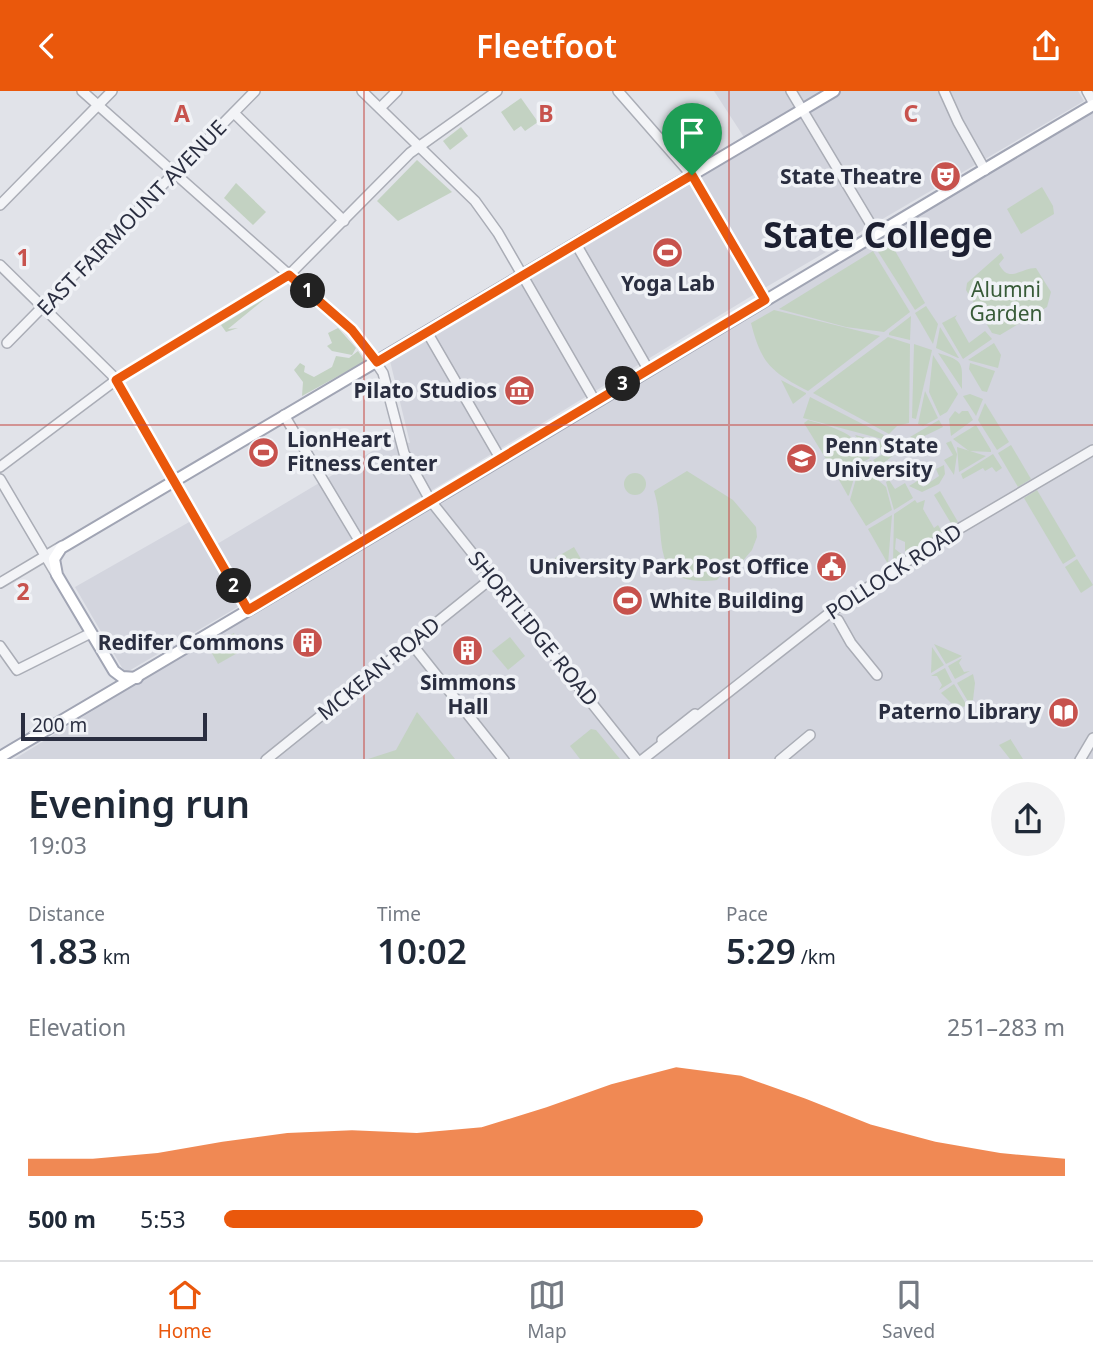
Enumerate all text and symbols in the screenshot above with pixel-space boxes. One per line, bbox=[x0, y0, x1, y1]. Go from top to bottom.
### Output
text: Fleetfoot bbox=[476, 24, 617, 67]
icon: back bbox=[28, 27, 66, 65]
icon: share bbox=[1027, 27, 1065, 65]
text: A bbox=[174, 97, 190, 129]
text: B bbox=[538, 97, 554, 129]
text: C bbox=[904, 97, 919, 129]
pin bbox=[662, 103, 722, 175]
street label: EAST FAIRMOUNT AVENUE bbox=[30, 113, 232, 321]
icon: arrive bbox=[673, 114, 711, 152]
theatre icon: State Theatre bbox=[928, 160, 962, 194]
place label: State Theatre bbox=[780, 162, 922, 190]
district label: State College bbox=[763, 211, 993, 258]
sports icon: Yoga Lab bbox=[651, 235, 685, 269]
text: 1 bbox=[16, 241, 30, 273]
place label: Yoga Lab bbox=[621, 269, 715, 297]
pin: 1 bbox=[290, 273, 326, 309]
park label: Alumni Garden bbox=[969, 275, 1043, 327]
text: 1 bbox=[302, 277, 313, 303]
pin: 3 bbox=[606, 367, 640, 401]
text: 3 bbox=[617, 370, 628, 396]
museum icon: Pilato Studios bbox=[503, 374, 537, 408]
place label: Pilato Studios bbox=[354, 376, 497, 404]
place label: LionHeart Fitness Center bbox=[287, 425, 438, 477]
place label: Penn State University bbox=[825, 431, 938, 483]
sports icon: LionHeart Fitness Center bbox=[247, 435, 281, 469]
school or university icon: Penn State University bbox=[785, 441, 819, 475]
street label: POLLOCK ROAD bbox=[820, 517, 967, 626]
street label: SHORTLIDGE ROAD bbox=[463, 545, 605, 712]
public building icon: University Park Post Office bbox=[815, 550, 849, 584]
place label: University Park Post Office bbox=[529, 552, 809, 580]
pin: 2 bbox=[216, 568, 252, 603]
text: 2 bbox=[228, 572, 239, 598]
text: 2 bbox=[16, 575, 30, 607]
sports icon: White Building bbox=[610, 584, 644, 618]
place label: White Building bbox=[650, 586, 804, 614]
street label: MCKEAN ROAD bbox=[311, 610, 445, 726]
building icon: Redifer Commons bbox=[290, 626, 324, 660]
place label: Redifer Commons bbox=[98, 628, 284, 656]
building icon: Simmons Hall bbox=[451, 634, 485, 668]
place label: Simmons Hall bbox=[420, 668, 516, 720]
library icon: Paterno Library bbox=[1047, 695, 1081, 729]
place label: Paterno Library bbox=[878, 697, 1041, 725]
scale bar bbox=[21, 711, 206, 742]
text: 200 m bbox=[32, 712, 87, 738]
text: Evening run bbox=[28, 777, 250, 829]
button: share bbox=[991, 782, 1065, 856]
text: 19:03 bbox=[28, 829, 87, 861]
text: Distance bbox=[28, 901, 105, 927]
text: Time bbox=[377, 901, 421, 927]
text: Pace bbox=[726, 901, 768, 927]
text: 1.83 bbox=[28, 927, 98, 974]
text: 10:02 bbox=[377, 927, 467, 974]
text: 5:29 bbox=[726, 927, 796, 974]
text: km bbox=[98, 944, 131, 970]
text: /km bbox=[796, 944, 836, 970]
text: Elevation bbox=[28, 1011, 126, 1043]
text: 251–283 m bbox=[947, 1011, 1065, 1043]
text: 500 m bbox=[28, 1203, 96, 1235]
text: 5:53 bbox=[140, 1203, 186, 1235]
tab: Home bbox=[158, 1276, 212, 1344]
tab: Map bbox=[527, 1276, 567, 1344]
tab: Saved bbox=[882, 1276, 935, 1344]

